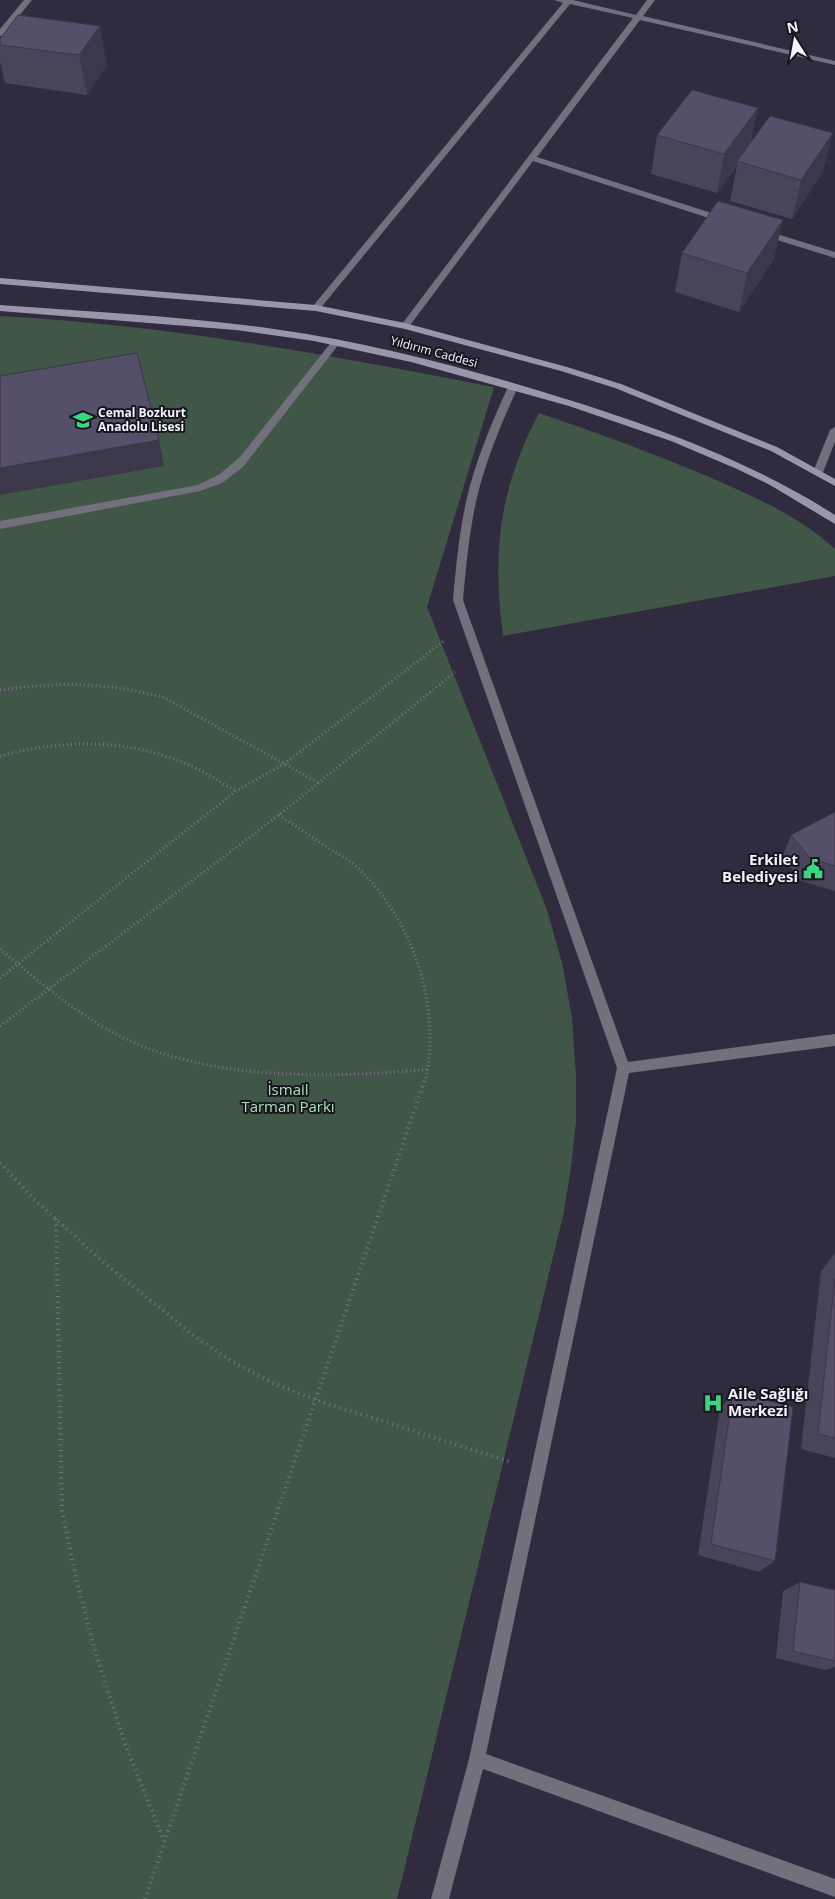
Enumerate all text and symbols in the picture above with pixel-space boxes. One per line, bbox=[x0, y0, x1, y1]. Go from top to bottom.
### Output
north arrow bbox=[770, 15, 820, 65]
text: N bbox=[785, 16, 800, 37]
street label: Yıldırım Caddesi bbox=[389, 332, 480, 371]
place label: Cemal Bozkurt Anadolu Lisesi bbox=[98, 404, 186, 435]
school or university icon: Cemal Bozkurt Anadolu Lisesi bbox=[72, 409, 94, 431]
place label: Erkilet Belediyesi bbox=[722, 849, 798, 886]
public building icon: Erkilet Belediyesi bbox=[802, 858, 824, 880]
park label: İsmail Tarman Parkı bbox=[241, 1079, 335, 1116]
place label: Aile Sağlığı Merkezi bbox=[728, 1383, 808, 1420]
hospital icon: Aile Sağlığı Merkezi bbox=[702, 1392, 724, 1414]

